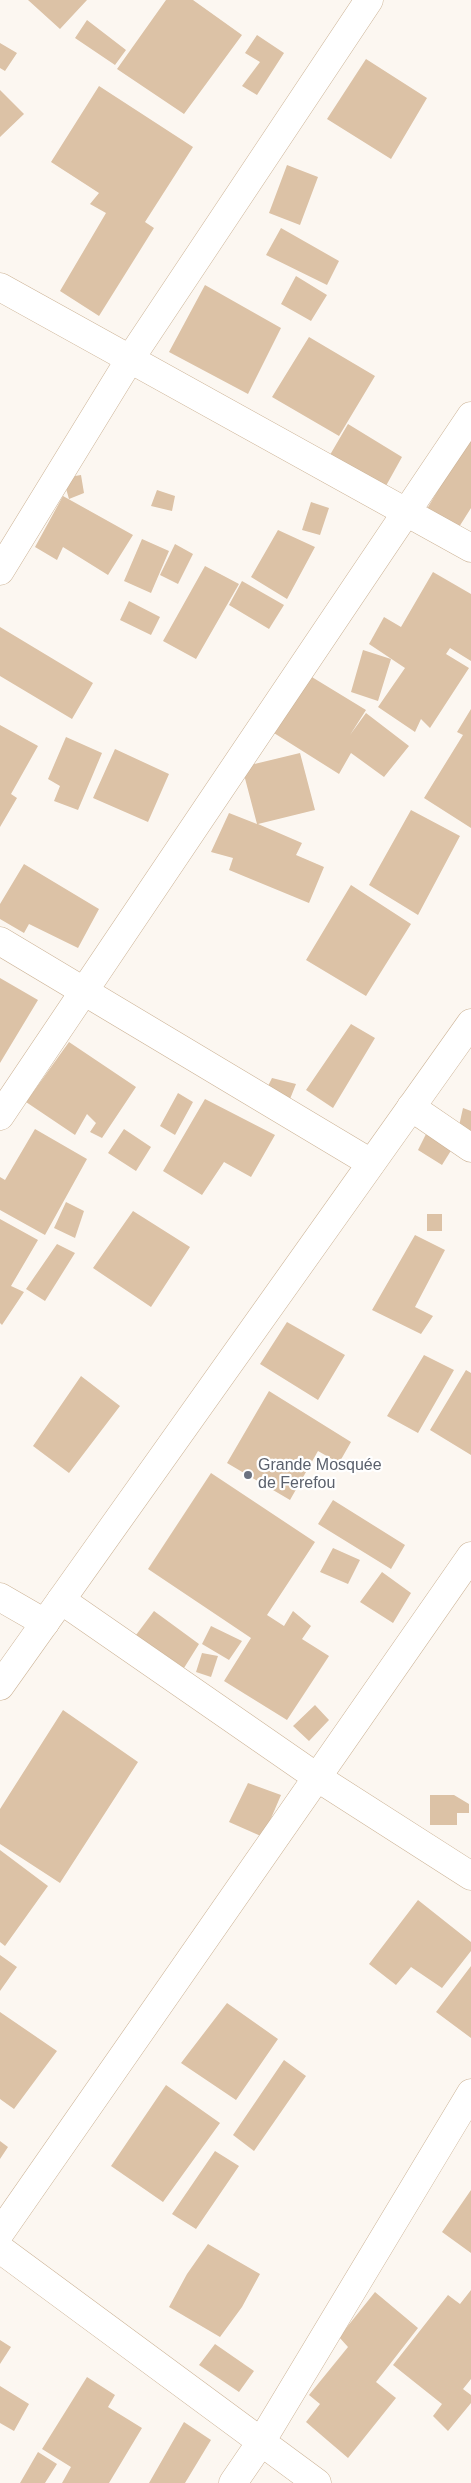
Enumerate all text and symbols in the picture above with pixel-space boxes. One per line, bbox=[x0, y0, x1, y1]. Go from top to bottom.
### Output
place label: Grande Mosquée de Ferefou bbox=[258, 1456, 382, 1494]
marker: Grande Mosquée de Ferefou bbox=[242, 1469, 254, 1481]

